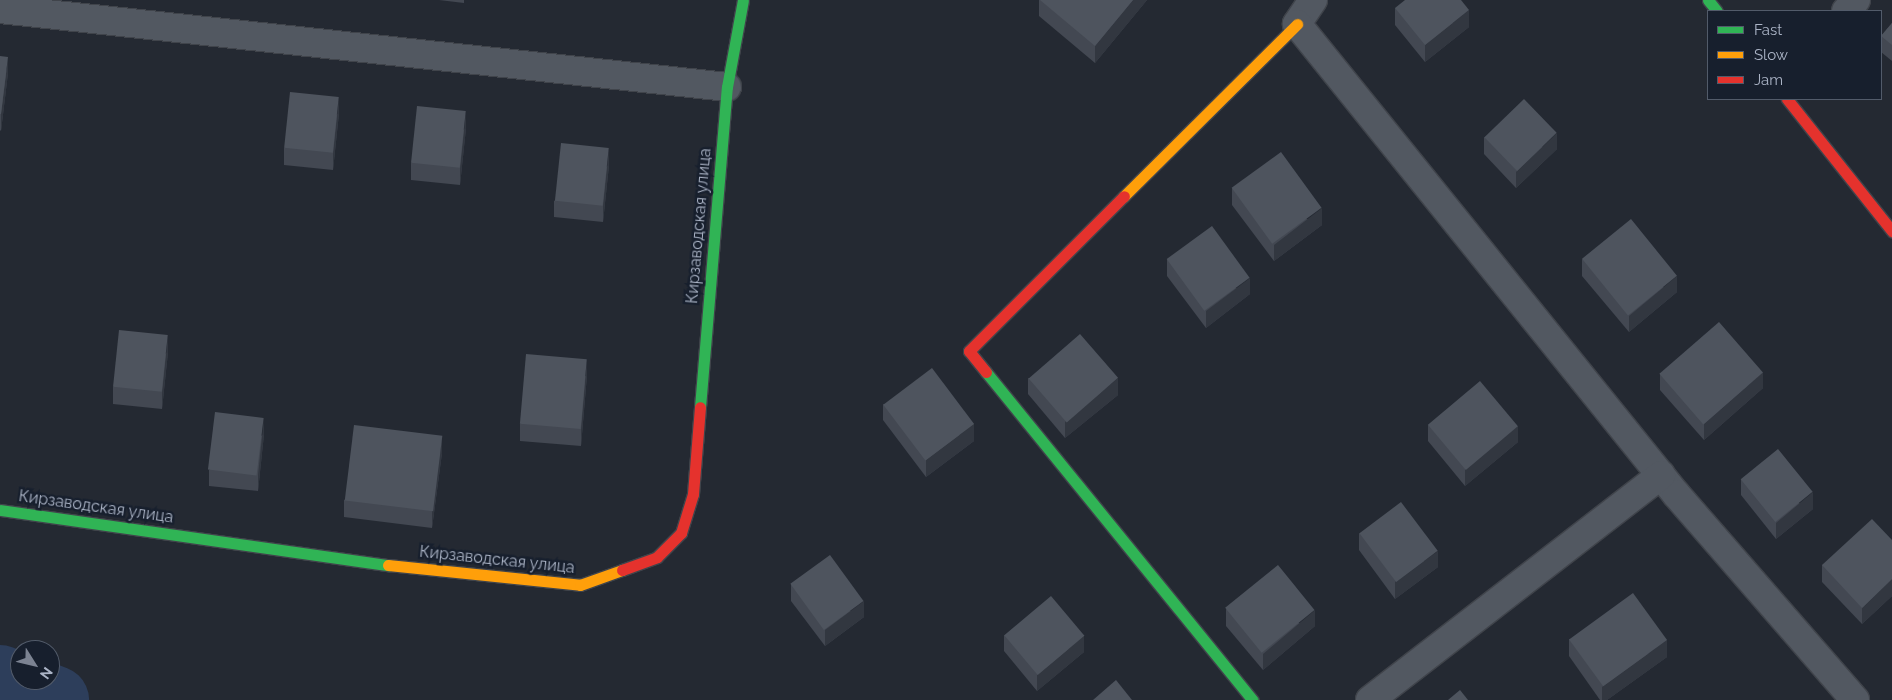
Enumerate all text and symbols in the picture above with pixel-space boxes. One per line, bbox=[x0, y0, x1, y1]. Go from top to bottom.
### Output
legend bbox=[1707, 10, 1882, 100]
text: Fast bbox=[1754, 21, 1782, 39]
text: Slow bbox=[1754, 46, 1788, 64]
text: Jam bbox=[1754, 71, 1783, 89]
street label: Кирзаводская улица bbox=[683, 147, 715, 305]
street label: Кирзаводская улица bbox=[17, 487, 175, 527]
street label: Кирзаводская улица bbox=[418, 542, 576, 578]
north arrow bbox=[10, 640, 60, 690]
text: N bbox=[37, 664, 56, 682]

